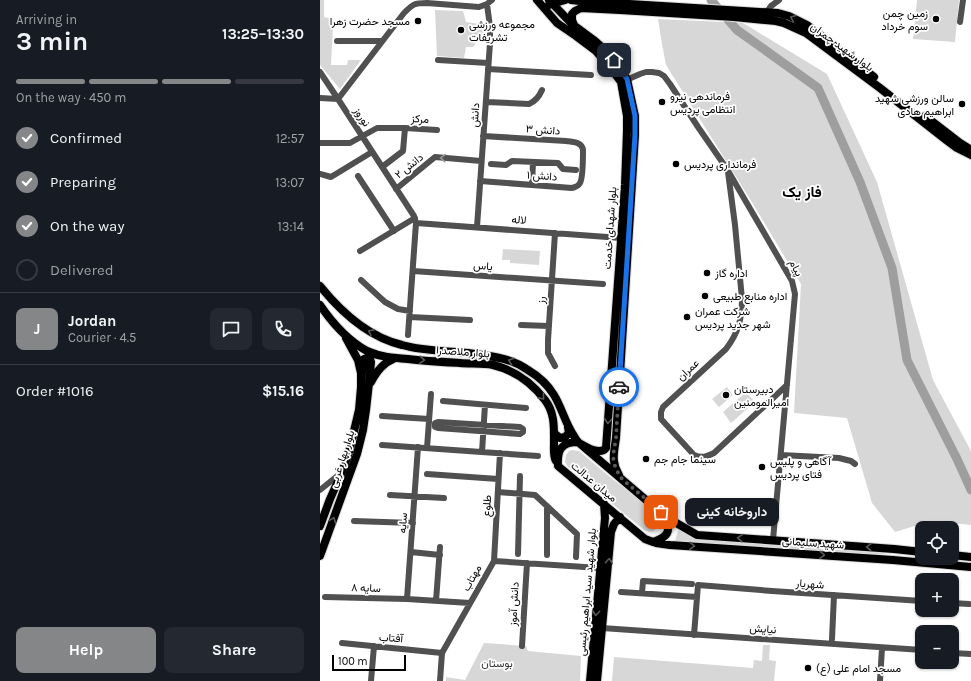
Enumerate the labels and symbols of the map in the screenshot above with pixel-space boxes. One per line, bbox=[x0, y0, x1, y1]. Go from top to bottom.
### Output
place label: زمین چمن سوم خرداد bbox=[881, 7, 928, 34]
marker: زمین چمن سوم خرداد bbox=[931, 14, 941, 24]
place label: مسجد حضرت زهرا bbox=[330, 15, 410, 28]
one-way arrow bbox=[790, 15, 798, 23]
marker: مسجد حضرت زهرا bbox=[413, 16, 423, 26]
place label: مجموعه ورزشی تشریفات bbox=[469, 18, 535, 44]
street label: بلوار شهید چمران bbox=[808, 20, 876, 75]
marker: مجموعه ورزشی تشریفات bbox=[456, 25, 466, 35]
pin bbox=[597, 43, 631, 77]
place label: فرماندهی نیرو انتظامی پردیس bbox=[670, 90, 735, 117]
place label: سالن ورزشی شهید ابراهیم هادی bbox=[875, 92, 954, 119]
marker: فرماندهی نیرو انتظامی پردیس bbox=[657, 97, 667, 107]
marker: سالن ورزشی شهید ابراهیم هادی bbox=[957, 99, 967, 109]
street label: دانش bbox=[468, 102, 482, 128]
street label: نوروز bbox=[350, 104, 373, 129]
street label: مرکز bbox=[410, 112, 430, 126]
street label: دانش ۳ bbox=[525, 122, 561, 138]
street label: دانش ۲ bbox=[392, 151, 426, 181]
one-way arrow bbox=[440, 154, 446, 162]
place label: فرمانداری پردیس bbox=[684, 158, 756, 172]
marker: فرمانداری پردیس bbox=[671, 159, 681, 169]
street label: دانش ۱ bbox=[526, 168, 558, 184]
district label: فاز یک bbox=[782, 183, 822, 201]
street label: بلوار شهدای خدمت bbox=[601, 186, 619, 270]
street label: لاله bbox=[511, 213, 527, 227]
street label: پیام bbox=[785, 257, 806, 279]
street label: یاس bbox=[473, 259, 493, 273]
place label: اداره گاز bbox=[714, 267, 748, 280]
marker: اداره گاز bbox=[702, 268, 712, 278]
place label: اداره منابع طبیعی bbox=[713, 290, 787, 304]
marker: اداره منابع طبیعی bbox=[700, 291, 710, 301]
street label: رز bbox=[534, 296, 548, 305]
place label: شرکت عمران شهر جدید پردیس bbox=[695, 305, 771, 332]
marker: شرکت عمران شهر جدید پردیس bbox=[682, 312, 692, 322]
one-way arrow bbox=[368, 329, 375, 337]
street label: بلوار ملاصدرا bbox=[436, 344, 490, 360]
one-way arrow bbox=[419, 356, 425, 365]
street label: عمران bbox=[674, 356, 702, 383]
one-way arrow bbox=[507, 358, 514, 366]
courier bbox=[599, 367, 639, 407]
place label: دبیرستان امیرالمومنین bbox=[734, 383, 789, 409]
marker: دبیرستان امیرالمومنین bbox=[721, 390, 731, 400]
one-way arrow bbox=[537, 392, 544, 399]
one-way arrow bbox=[604, 418, 613, 424]
street label: بلوار بهار غربی bbox=[327, 429, 357, 489]
place label: سینما جام جم bbox=[654, 453, 716, 467]
marker: سینما جام جم bbox=[641, 454, 651, 464]
place label: آگاهی و پلیس فتای پردیس bbox=[770, 455, 832, 482]
street label: میدان عدالت bbox=[568, 459, 620, 505]
marker: آگاهی و پلیس فتای پردیس bbox=[757, 462, 767, 472]
street label: طلوع bbox=[480, 494, 495, 518]
pin bbox=[644, 495, 678, 529]
callout: داروخانه کینی bbox=[685, 498, 779, 526]
street label: سایه bbox=[396, 512, 410, 534]
one-way arrow bbox=[328, 516, 337, 523]
street label: بلوار شهید سید ابراهیم رئیسی bbox=[575, 528, 600, 656]
one-way arrow bbox=[737, 533, 743, 542]
street label: شهید سلیمانی bbox=[782, 534, 845, 552]
one-way arrow bbox=[689, 541, 695, 550]
one-way arrow bbox=[866, 542, 872, 551]
one-way arrow bbox=[819, 550, 825, 559]
one-way arrow bbox=[604, 558, 613, 565]
street label: مهتاب bbox=[460, 562, 485, 593]
street label: شهریار bbox=[794, 576, 825, 591]
street label: سایه ۸ bbox=[351, 581, 381, 595]
street label: دانش آموز bbox=[506, 582, 522, 627]
one-way arrow bbox=[592, 610, 601, 616]
street label: نیایش bbox=[749, 622, 777, 636]
street label: آفتاب bbox=[378, 631, 405, 645]
scale bar bbox=[332, 653, 406, 672]
park label: بوستان bbox=[481, 657, 513, 670]
place label: مسجد امام علی (ع) bbox=[816, 662, 901, 676]
marker: مسجد امام علی (ع) bbox=[803, 663, 813, 673]

